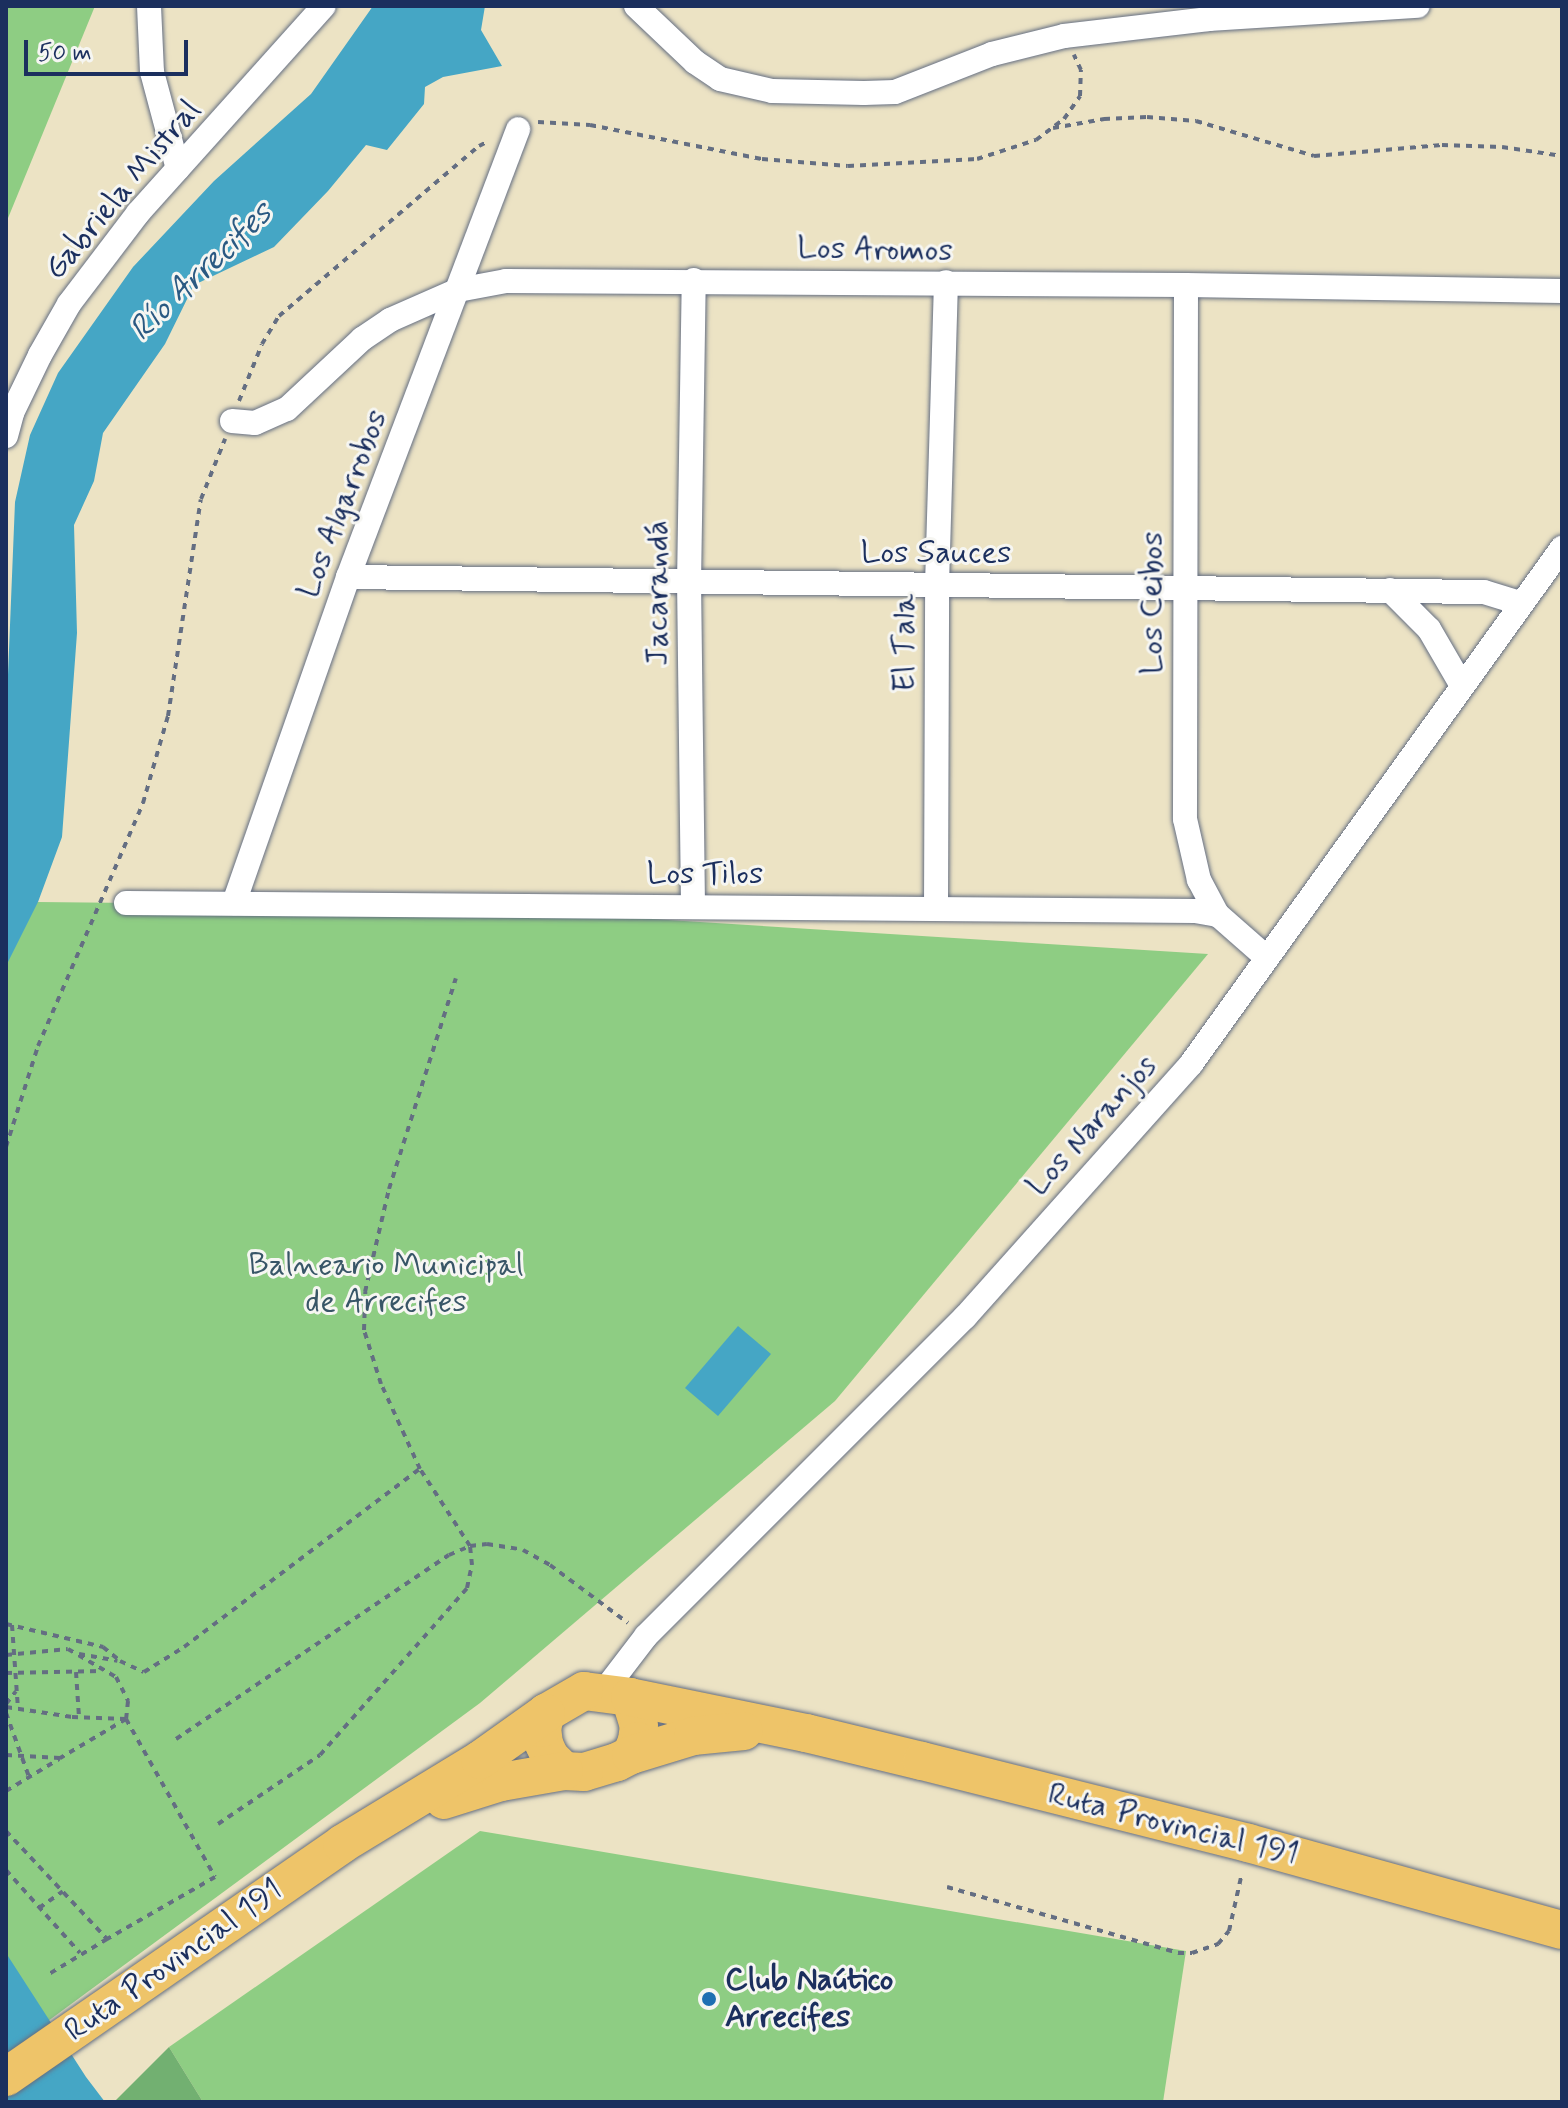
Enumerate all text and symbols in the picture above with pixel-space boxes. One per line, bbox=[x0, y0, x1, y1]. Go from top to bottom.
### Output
scale bar bbox=[28, 24, 192, 74]
text: 50 m bbox=[38, 38, 92, 69]
street label: Gabriela Mistral bbox=[37, 93, 209, 287]
water label: Río Arrecifes bbox=[120, 193, 282, 351]
street label: Los Aromos bbox=[797, 229, 953, 271]
street label: Los Algarrobos bbox=[289, 404, 397, 604]
street label: Jacarandá bbox=[639, 520, 677, 666]
street label: Los Ceibos bbox=[1134, 531, 1172, 675]
street label: Los Sauces bbox=[864, 534, 1008, 572]
street label: El Tala bbox=[886, 598, 924, 688]
street label: Los Tilos bbox=[649, 855, 761, 893]
street label: Los Naranjos bbox=[1016, 1045, 1168, 1207]
park label: Balneario Municipal de Arrecifes bbox=[251, 1247, 521, 1322]
street label: Ruta Provincial 191 bbox=[1045, 1776, 1301, 1874]
street label: Ruta Provincial 191 bbox=[59, 1872, 289, 2050]
place label: Club Naútico Arrecifes bbox=[725, 1962, 895, 2037]
marker: Club Naútico Arrecifes bbox=[700, 1990, 718, 2008]

